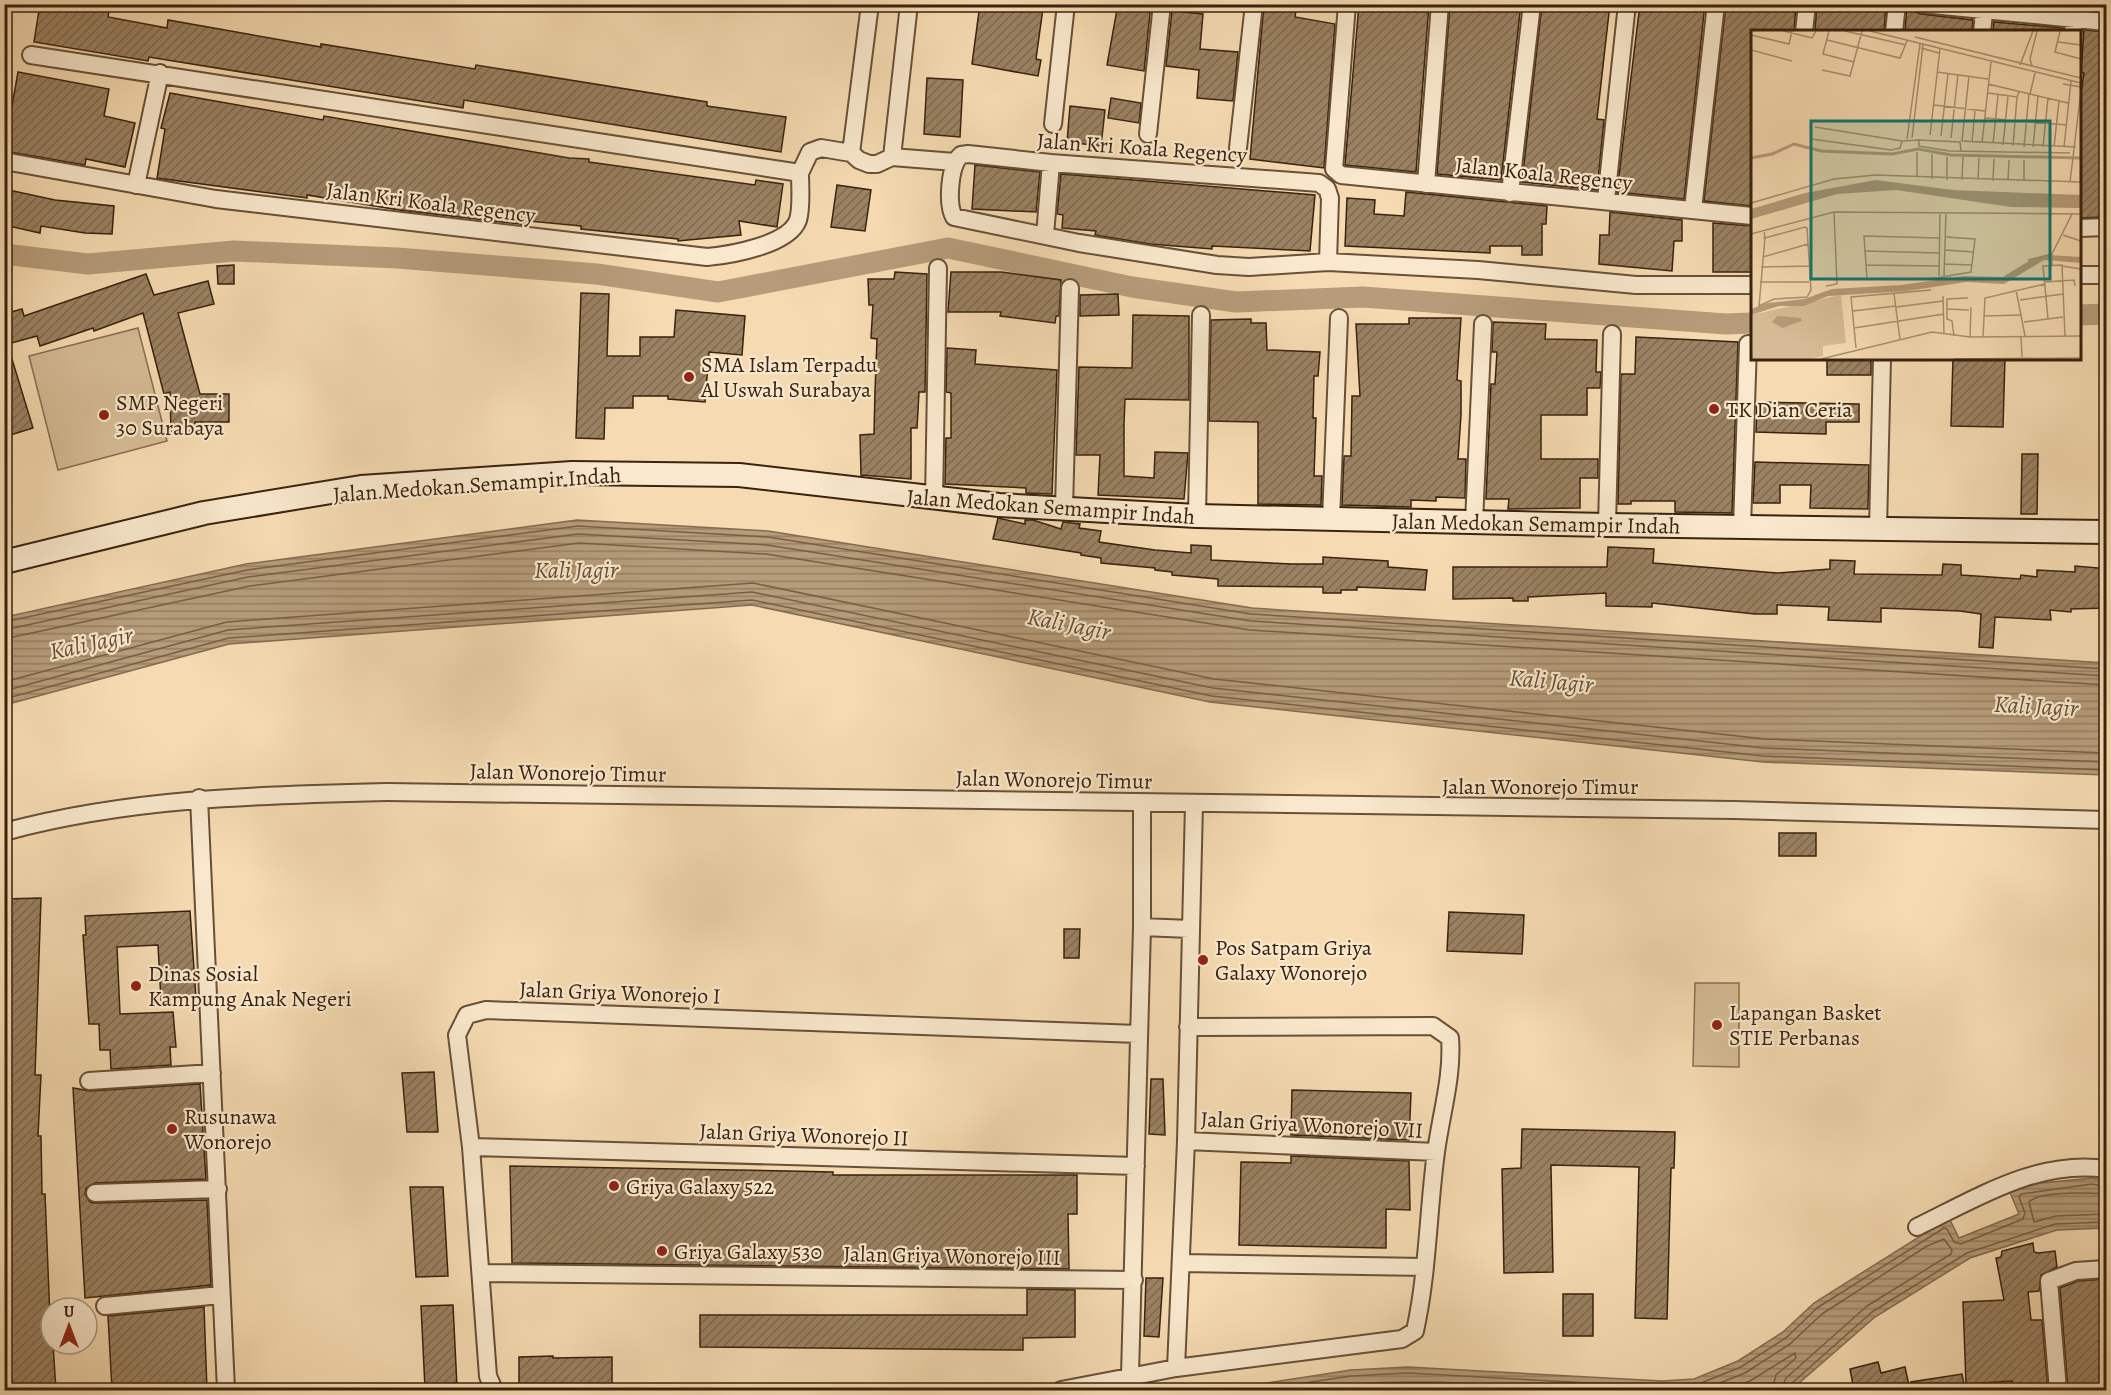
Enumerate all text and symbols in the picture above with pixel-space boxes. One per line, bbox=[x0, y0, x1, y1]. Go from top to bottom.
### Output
inset map bbox=[1751, 30, 2081, 360]
street label: Jalan Kri Koala Regency bbox=[1036, 126, 1248, 170]
street label: Jalan Koala Regency bbox=[1454, 150, 1634, 198]
street label: Jalan Kri Koala Regency bbox=[325, 175, 537, 231]
place label: SMA Islam Terpadu Al Uswah Surabaya bbox=[700, 350, 878, 405]
marker: SMA Islam Terpadu Al Uswah Surabaya bbox=[682, 370, 696, 384]
place label: SMP Negeri 30 Surabaya bbox=[116, 388, 225, 443]
place label: TK Dian Ceria bbox=[1726, 395, 1853, 425]
marker: TK Dian Ceria bbox=[1707, 402, 1721, 416]
marker: SMP Negeri 30 Surabaya bbox=[97, 408, 111, 422]
street label: Jalan Medokan Semampir Indah bbox=[332, 460, 622, 510]
street label: Jalan Medokan Semampir Indah bbox=[906, 482, 1196, 532]
street label: Jalan Medokan Semampir Indah bbox=[1391, 506, 1681, 542]
water label: Kali Jagir bbox=[534, 554, 619, 586]
water label: Kali Jagir bbox=[1025, 600, 1114, 648]
water label: Kali Jagir bbox=[47, 618, 136, 667]
water label: Kali Jagir bbox=[1508, 661, 1595, 701]
water label: Kali Jagir bbox=[1993, 688, 2080, 724]
street label: Jalan Wonorejo Timur bbox=[469, 756, 667, 790]
street label: Jalan Wonorejo Timur bbox=[955, 763, 1153, 797]
street label: Jalan Wonorejo Timur bbox=[1442, 772, 1638, 802]
place label: Pos Satpam Griya Galaxy Wonorejo bbox=[1215, 933, 1373, 988]
marker: Pos Satpam Griya Galaxy Wonorejo bbox=[1196, 953, 1210, 967]
place label: Dinas Sosial Kampung Anak Negeri bbox=[148, 959, 352, 1014]
street label: Jalan Griya Wonorejo I bbox=[519, 974, 721, 1012]
marker: Dinas Sosial Kampung Anak Negeri bbox=[129, 979, 143, 993]
place label: Lapangan Basket STIE Perbanas bbox=[1729, 998, 1882, 1053]
marker: Lapangan Basket STIE Perbanas bbox=[1710, 1018, 1724, 1032]
place label: Rusunawa Wonorejo bbox=[183, 1102, 277, 1157]
street label: Jalan Griya Wonorejo VII bbox=[1200, 1104, 1424, 1146]
street label: Jalan Griya Wonorejo II bbox=[699, 1116, 909, 1154]
marker: Rusunawa Wonorejo bbox=[165, 1122, 179, 1136]
place label: Griya Galaxy 522 bbox=[626, 1172, 774, 1202]
marker: Griya Galaxy 522 bbox=[607, 1179, 621, 1193]
place label: Griya Galaxy 530 bbox=[674, 1237, 822, 1267]
street label: Jalan Griya Wonorejo III bbox=[843, 1239, 1061, 1273]
marker: Griya Galaxy 530 bbox=[655, 1244, 669, 1258]
north arrow bbox=[39, 1296, 99, 1356]
text: U bbox=[64, 1301, 75, 1323]

